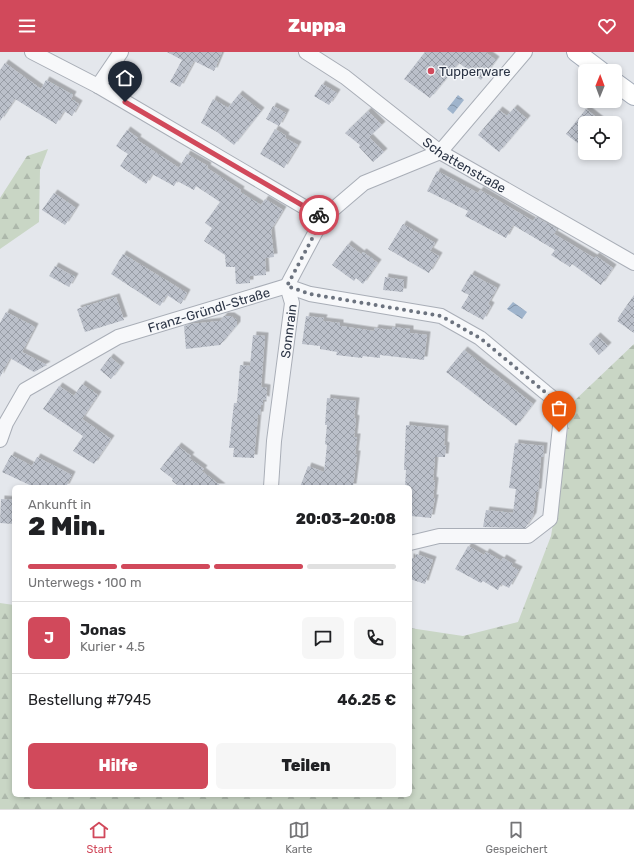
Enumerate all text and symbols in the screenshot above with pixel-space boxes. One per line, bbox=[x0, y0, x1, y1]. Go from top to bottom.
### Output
icon: menu bbox=[16, 15, 38, 37]
text: Zuppa bbox=[288, 15, 346, 37]
icon: heart bbox=[596, 15, 618, 37]
pin bbox=[108, 61, 142, 102]
place label: Tupperware bbox=[439, 64, 511, 79]
north arrow bbox=[578, 64, 622, 108]
map controls bbox=[578, 64, 622, 160]
marker: Tupperware bbox=[426, 66, 436, 76]
icon: home bbox=[114, 67, 136, 89]
button: locate bbox=[578, 116, 622, 160]
street label: Schattenstraße bbox=[420, 134, 509, 196]
courier bbox=[299, 195, 339, 235]
icon: bike bbox=[308, 204, 330, 226]
street label: Franz-Gründl-Straße bbox=[146, 284, 272, 335]
street label: Sonnrain bbox=[277, 303, 299, 359]
pin bbox=[542, 391, 576, 432]
icon: bag bbox=[548, 397, 570, 419]
text: Ankunft in bbox=[28, 497, 91, 512]
text: 20:03–20:08 bbox=[296, 510, 396, 528]
text: 2 Min. bbox=[28, 511, 105, 542]
text: Unterwegs · 100 m bbox=[28, 575, 142, 590]
button: chat bbox=[302, 617, 344, 659]
button: phone bbox=[354, 617, 396, 659]
text: Jonas bbox=[80, 621, 126, 639]
text: J bbox=[44, 629, 54, 647]
text: Kurier · 4.5 bbox=[80, 639, 145, 654]
text: Bestellung #7945 bbox=[28, 691, 151, 709]
text: 46.25 € bbox=[337, 691, 396, 709]
button: Hilfe bbox=[28, 743, 208, 789]
button: Teilen bbox=[216, 743, 396, 789]
tab: Start bbox=[86, 819, 112, 856]
tab: Karte bbox=[285, 819, 312, 856]
tab: Gespeichert bbox=[485, 819, 547, 856]

